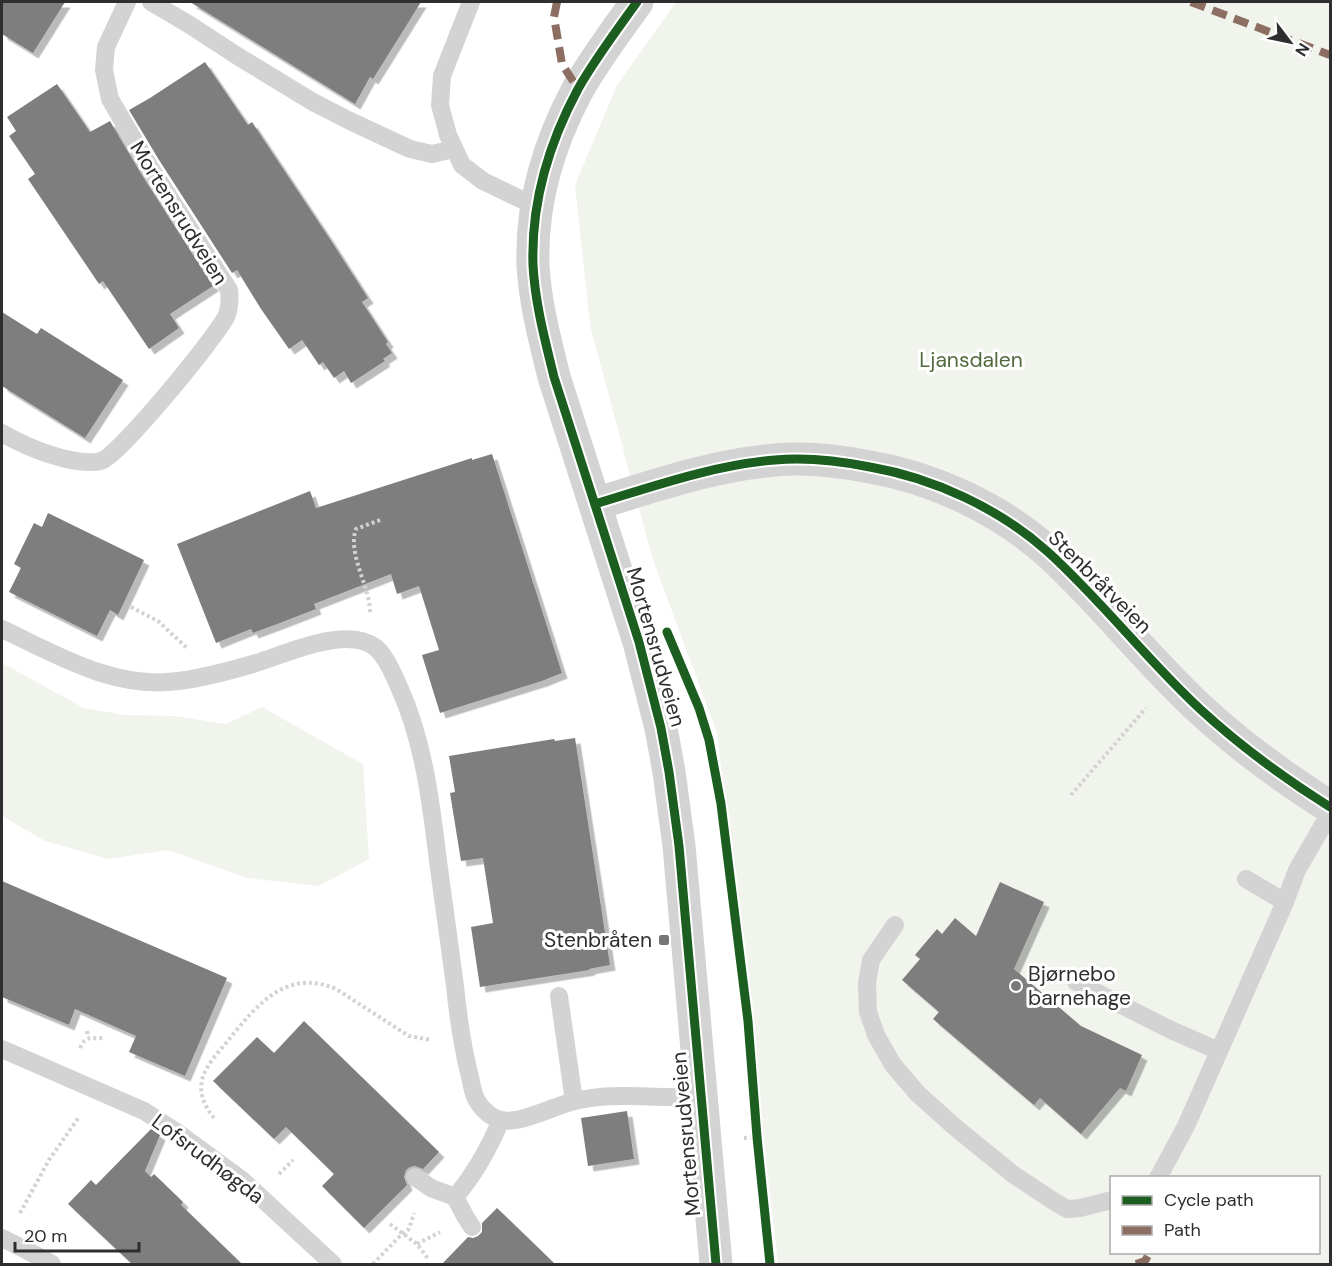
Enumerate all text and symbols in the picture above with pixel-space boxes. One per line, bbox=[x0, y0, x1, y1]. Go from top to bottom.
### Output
north arrow bbox=[1260, 12, 1320, 72]
text: N bbox=[1290, 39, 1314, 60]
street label: Mortensrudveien bbox=[123, 136, 235, 290]
park label: Ljansdalen bbox=[919, 346, 1023, 374]
street label: Stenbråtveien bbox=[1042, 524, 1158, 640]
street label: Mortensrudveien bbox=[620, 564, 692, 730]
place label: Stenbråten bbox=[544, 926, 652, 954]
marker: Stenbråten bbox=[657, 933, 671, 947]
place label: Bjørnebo barnehage bbox=[1028, 960, 1131, 1012]
marker: Bjørnebo barnehage bbox=[1009, 979, 1023, 993]
street label: Mortensrudveien bbox=[665, 1051, 707, 1217]
street label: Lofsrudhøgda bbox=[146, 1108, 270, 1210]
legend bbox=[1110, 1176, 1320, 1254]
text: Cycle path bbox=[1164, 1188, 1254, 1212]
scale bar bbox=[15, 1215, 140, 1253]
text: Path bbox=[1164, 1218, 1201, 1242]
text: 20 m bbox=[24, 1224, 67, 1248]

